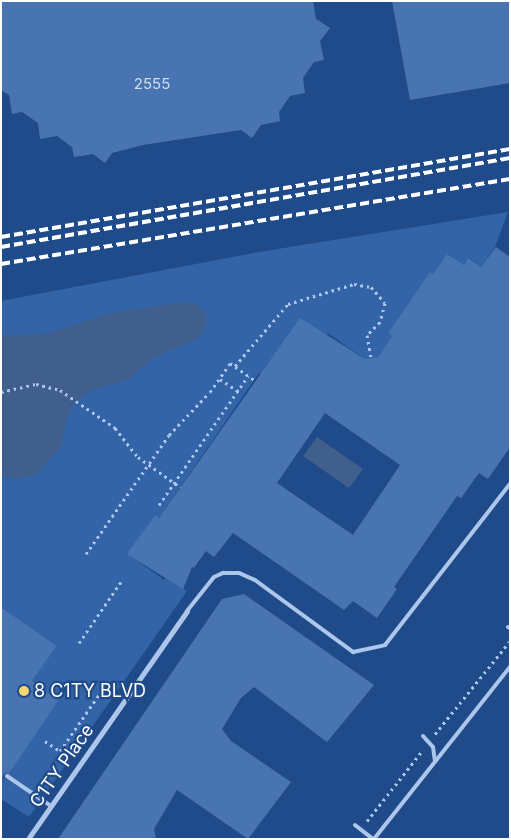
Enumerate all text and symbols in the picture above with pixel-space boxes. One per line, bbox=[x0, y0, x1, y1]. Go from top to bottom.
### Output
house number: 2555 bbox=[134, 75, 170, 93]
place label: 8 C1TY BLVD bbox=[34, 680, 146, 702]
marker: 8 C1TY BLVD bbox=[18, 685, 30, 697]
street label: C1TY Place bbox=[25, 720, 99, 812]

